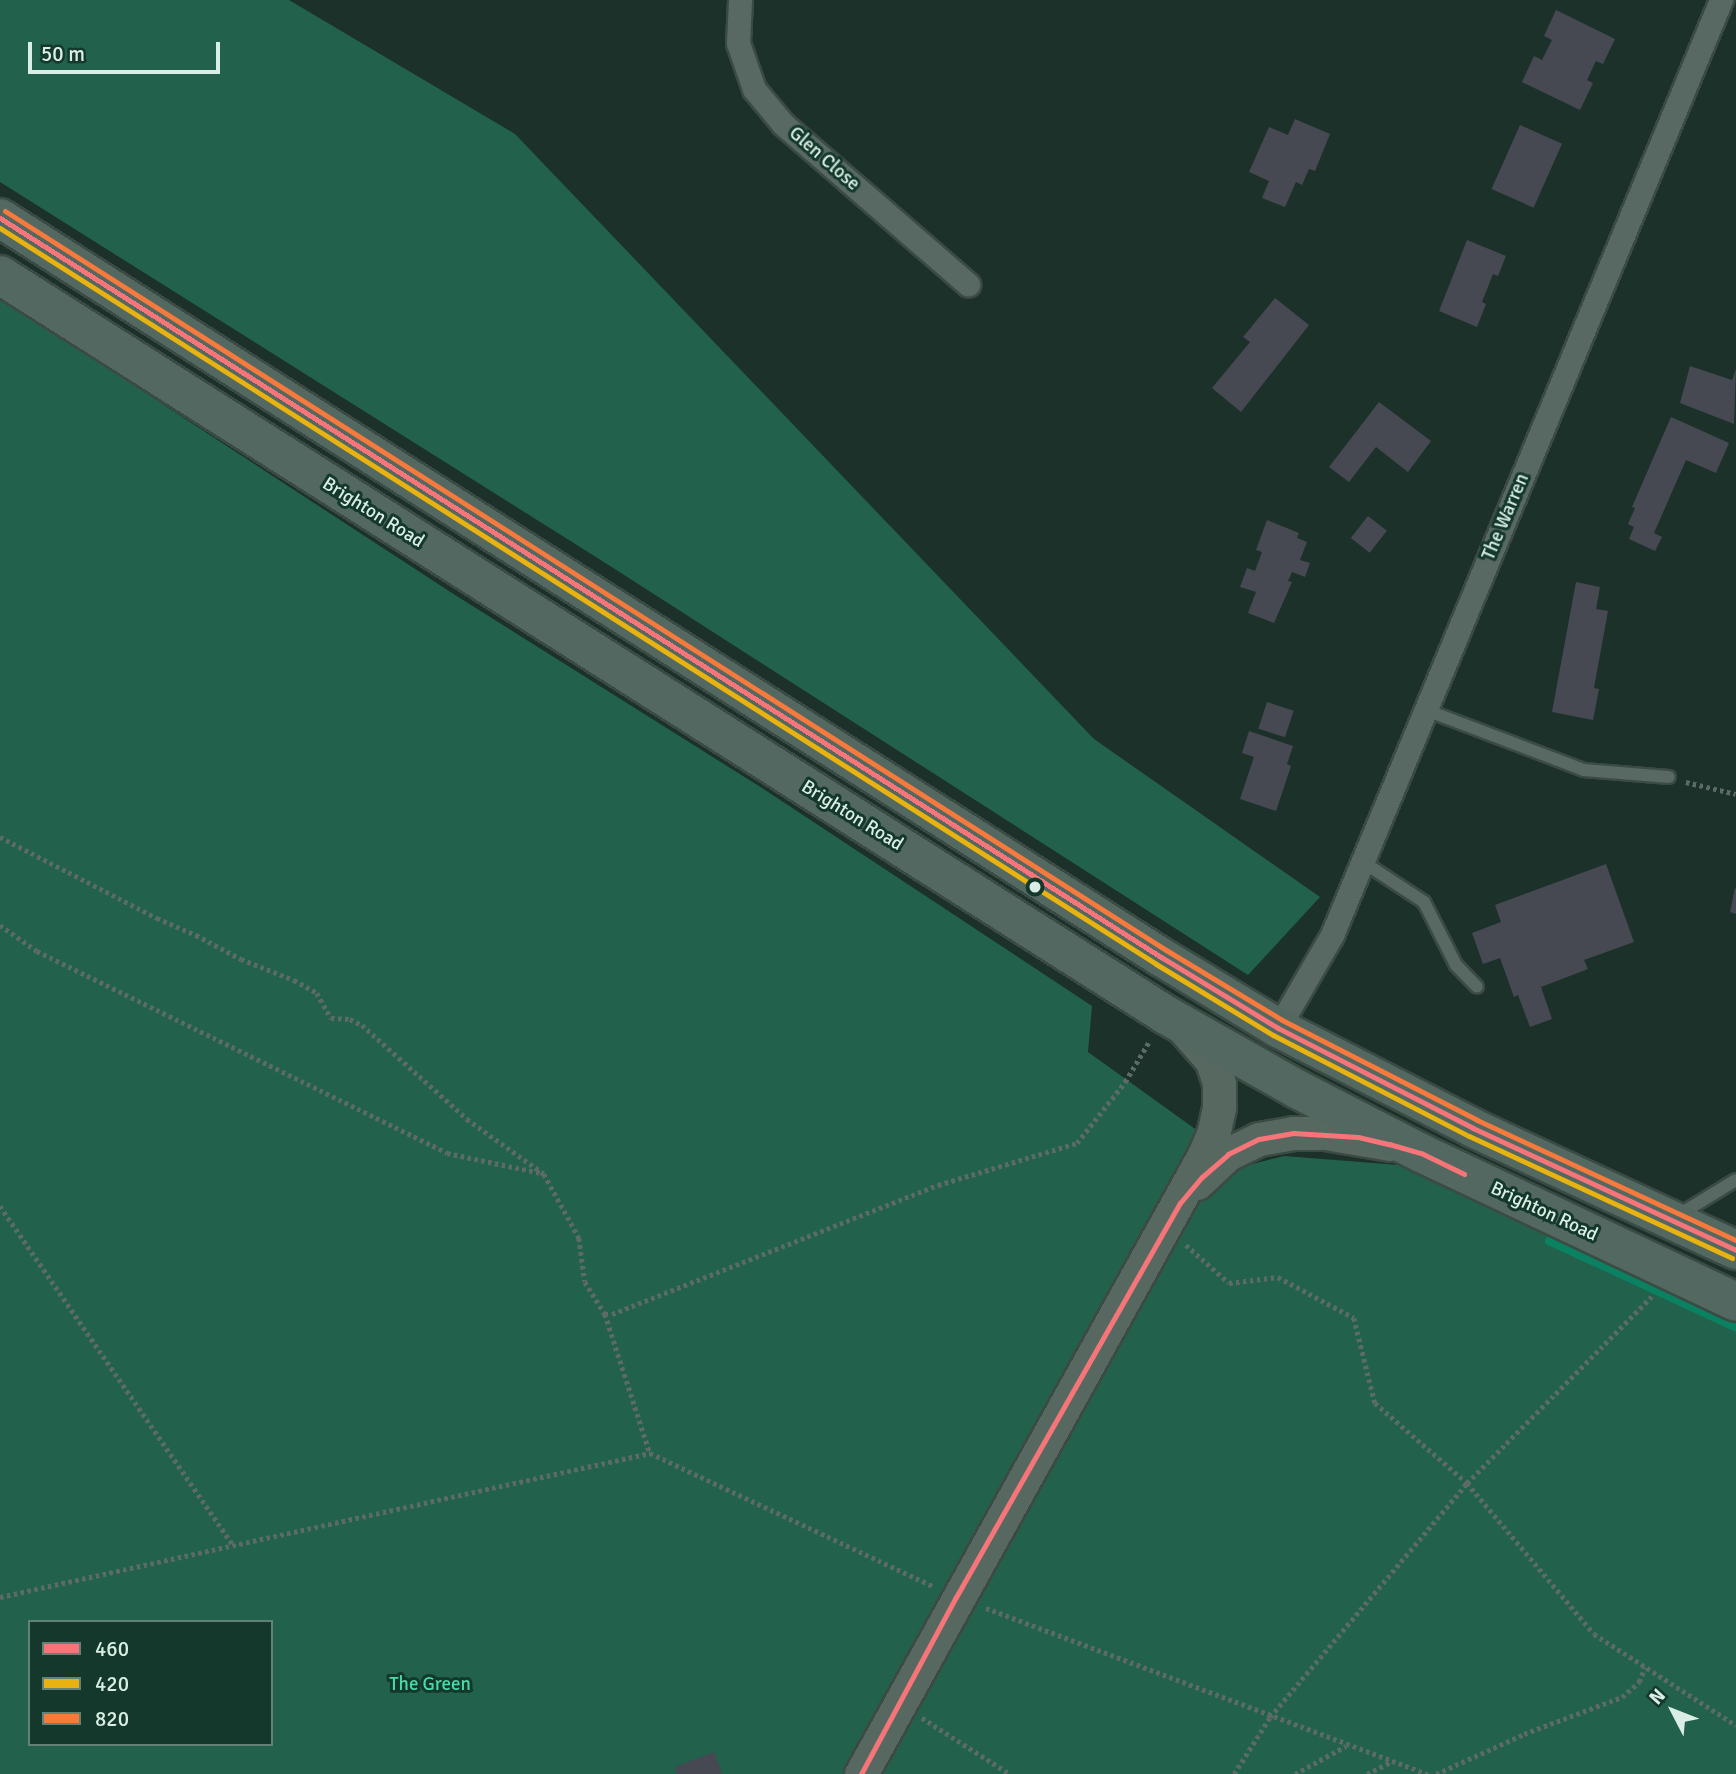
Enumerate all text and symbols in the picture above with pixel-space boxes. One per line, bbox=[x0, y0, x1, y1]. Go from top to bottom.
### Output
scale bar bbox=[32, 28, 224, 72]
text: 50 m bbox=[41, 41, 85, 67]
street label: Glen Close bbox=[784, 122, 864, 196]
street label: The Warren bbox=[1478, 470, 1534, 564]
street label: Brighton Road bbox=[318, 473, 428, 553]
street label: Brighton Road bbox=[797, 776, 907, 856]
unlabelled marker bbox=[1028, 880, 1042, 894]
street label: Brighton Road bbox=[1487, 1177, 1601, 1247]
legend bbox=[28, 1620, 273, 1746]
text: 460 bbox=[95, 1636, 129, 1662]
text: 420 bbox=[95, 1671, 129, 1697]
park label: The Green bbox=[389, 1674, 471, 1696]
north arrow bbox=[1638, 1676, 1708, 1746]
text: N bbox=[1644, 1684, 1671, 1710]
text: 820 bbox=[95, 1706, 129, 1732]

